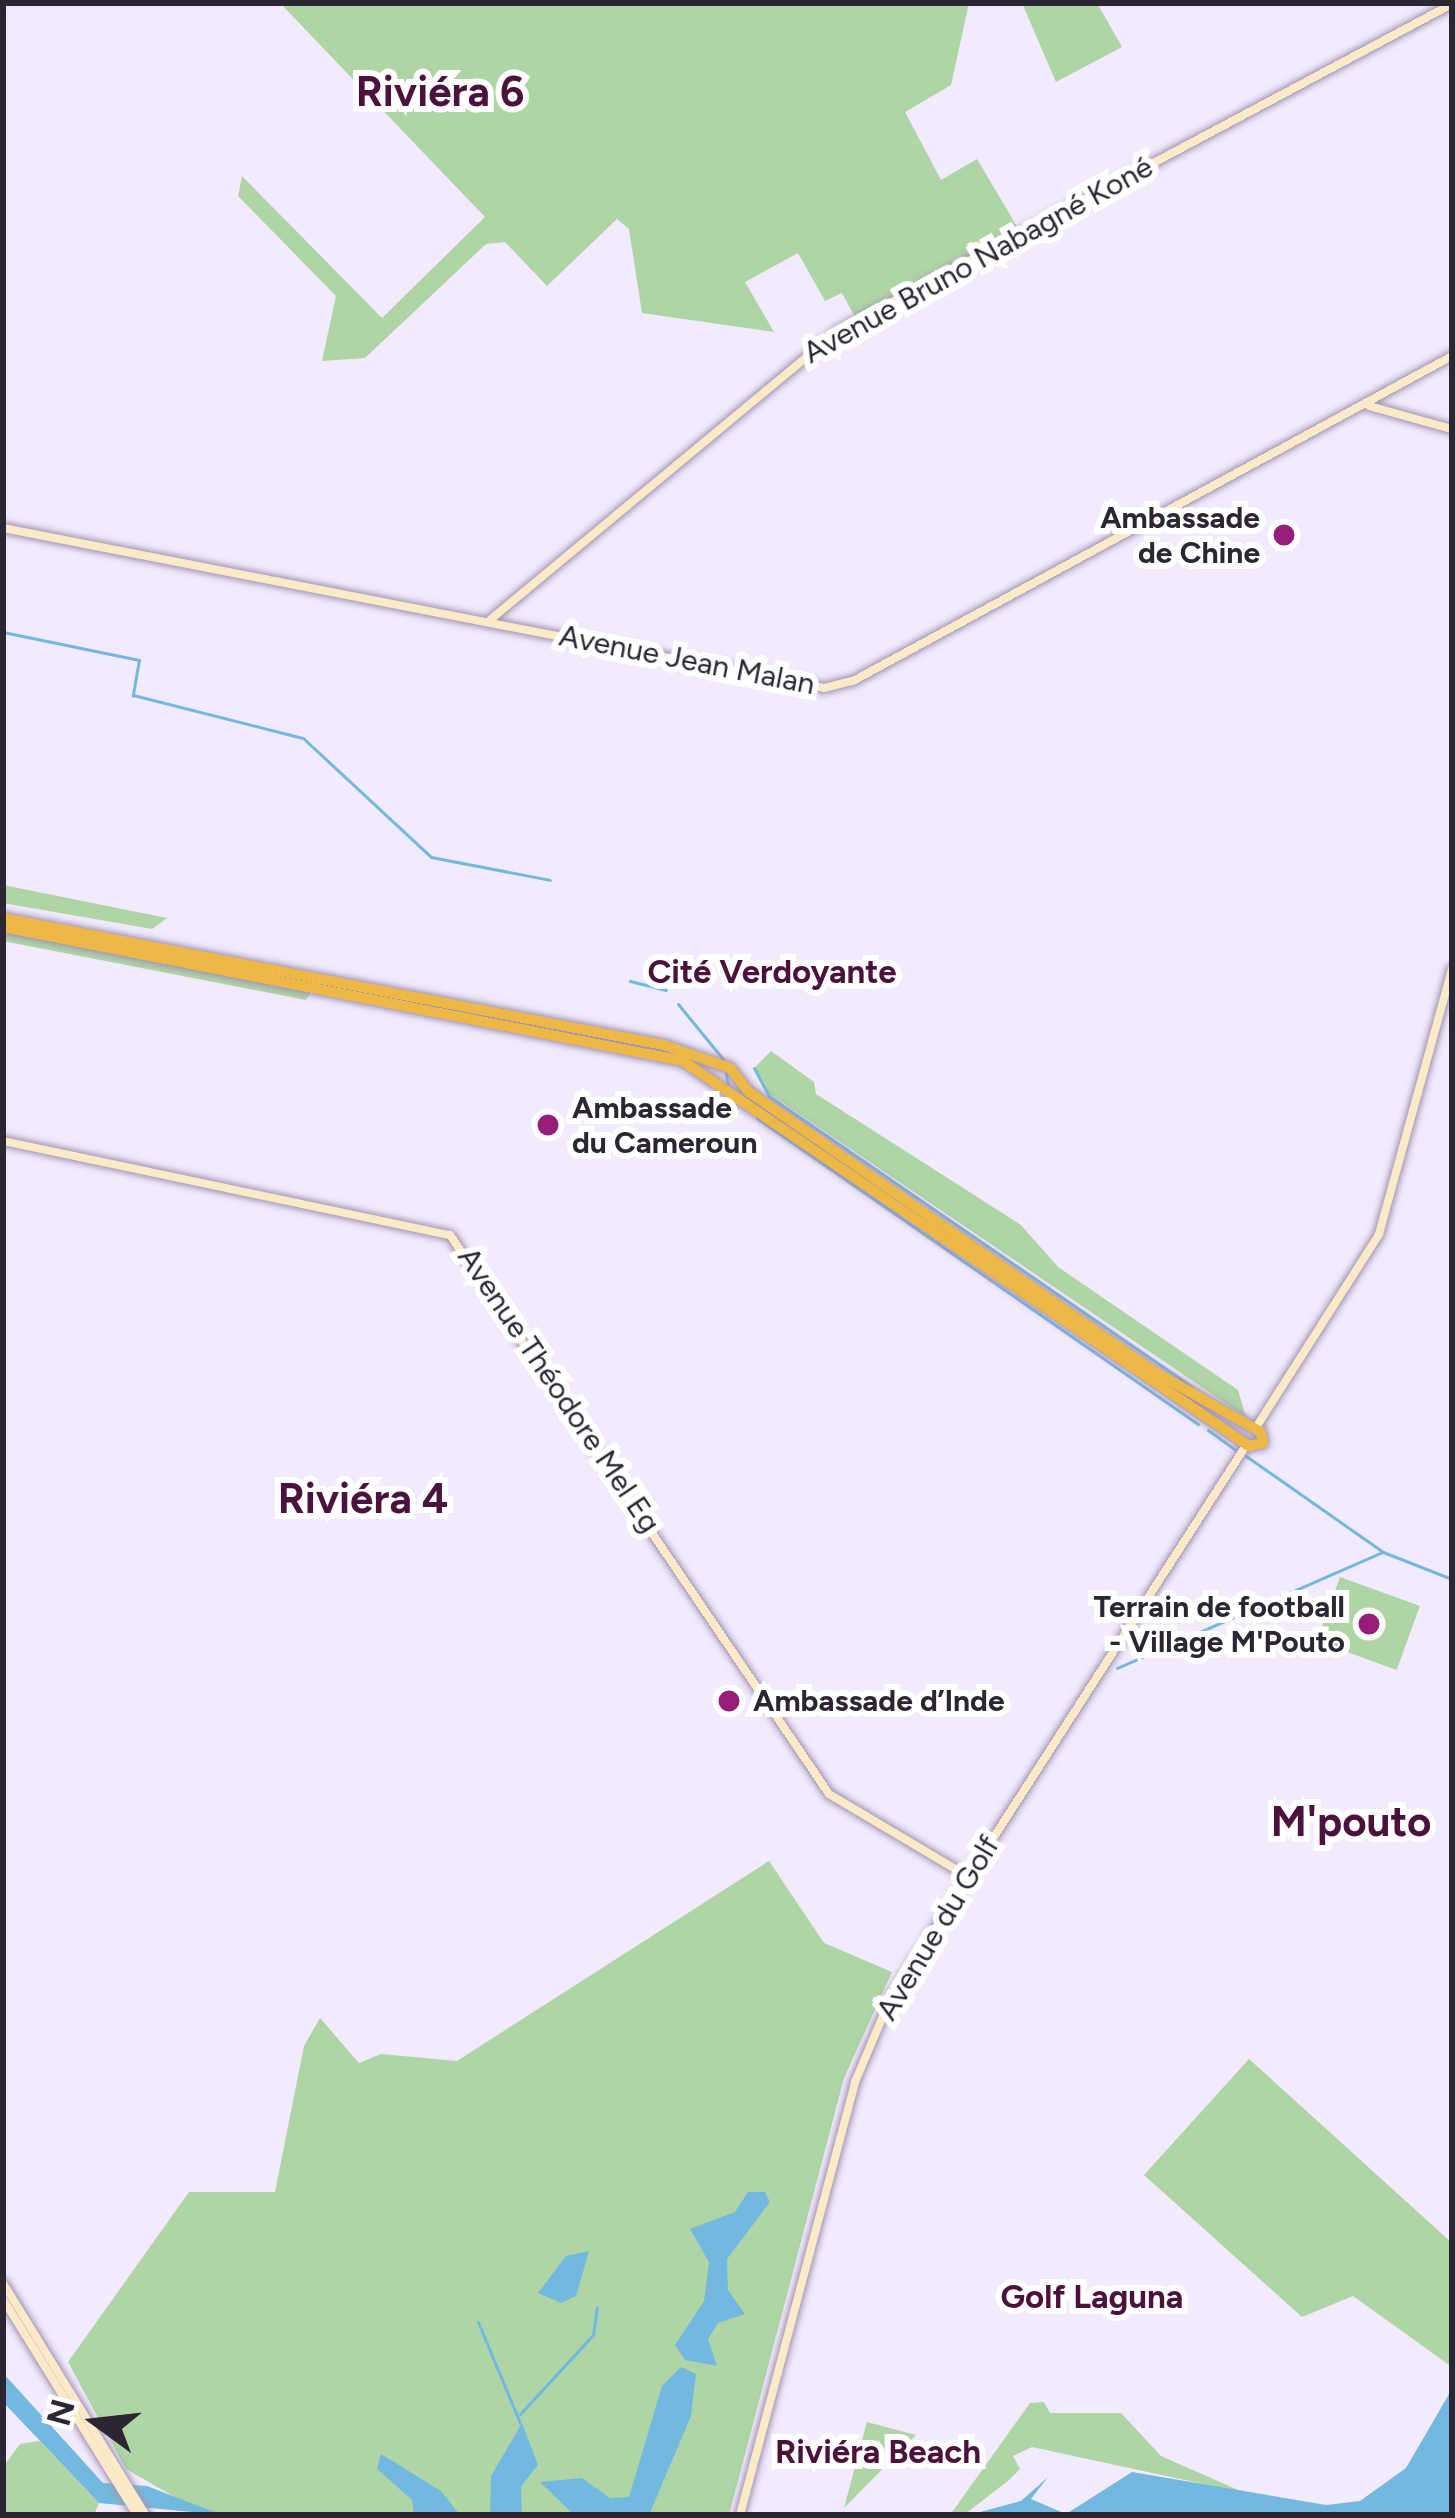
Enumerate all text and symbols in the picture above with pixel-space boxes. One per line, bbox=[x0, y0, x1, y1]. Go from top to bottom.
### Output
district label: Riviéra 6 bbox=[356, 67, 524, 117]
street label: Avenue Bruno Nabagné Koné bbox=[797, 149, 1159, 371]
place label: Ambassade de Chine bbox=[1100, 500, 1260, 570]
marker: Ambassade de Chine bbox=[1271, 522, 1297, 548]
street label: Avenue Jean Malan bbox=[556, 618, 818, 702]
district label: Cité Verdoyante bbox=[647, 952, 897, 992]
place label: Ambassade du Cameroun bbox=[572, 1090, 757, 1160]
marker: Ambassade du Cameroun bbox=[535, 1112, 561, 1138]
street label: Avenue Théodore Mel Eg bbox=[450, 1241, 668, 1539]
district label: Riviéra 4 bbox=[278, 1474, 448, 1524]
place label: Terrain de football - Village M'Pouto bbox=[1093, 1589, 1345, 1660]
marker: Terrain de football - Village M'Pouto bbox=[1356, 1611, 1382, 1637]
place label: Ambassade d’Inde bbox=[753, 1683, 1005, 1719]
marker: Ambassade d’Inde bbox=[716, 1688, 742, 1714]
district label: M'pouto bbox=[1271, 1797, 1431, 1847]
street label: Avenue du Golf bbox=[869, 1829, 1007, 2027]
district label: Golf Laguna bbox=[1001, 2277, 1183, 2317]
north arrow bbox=[36, 2362, 156, 2482]
text: N bbox=[39, 2395, 83, 2430]
district label: Riviéra Beach bbox=[775, 2432, 981, 2472]

